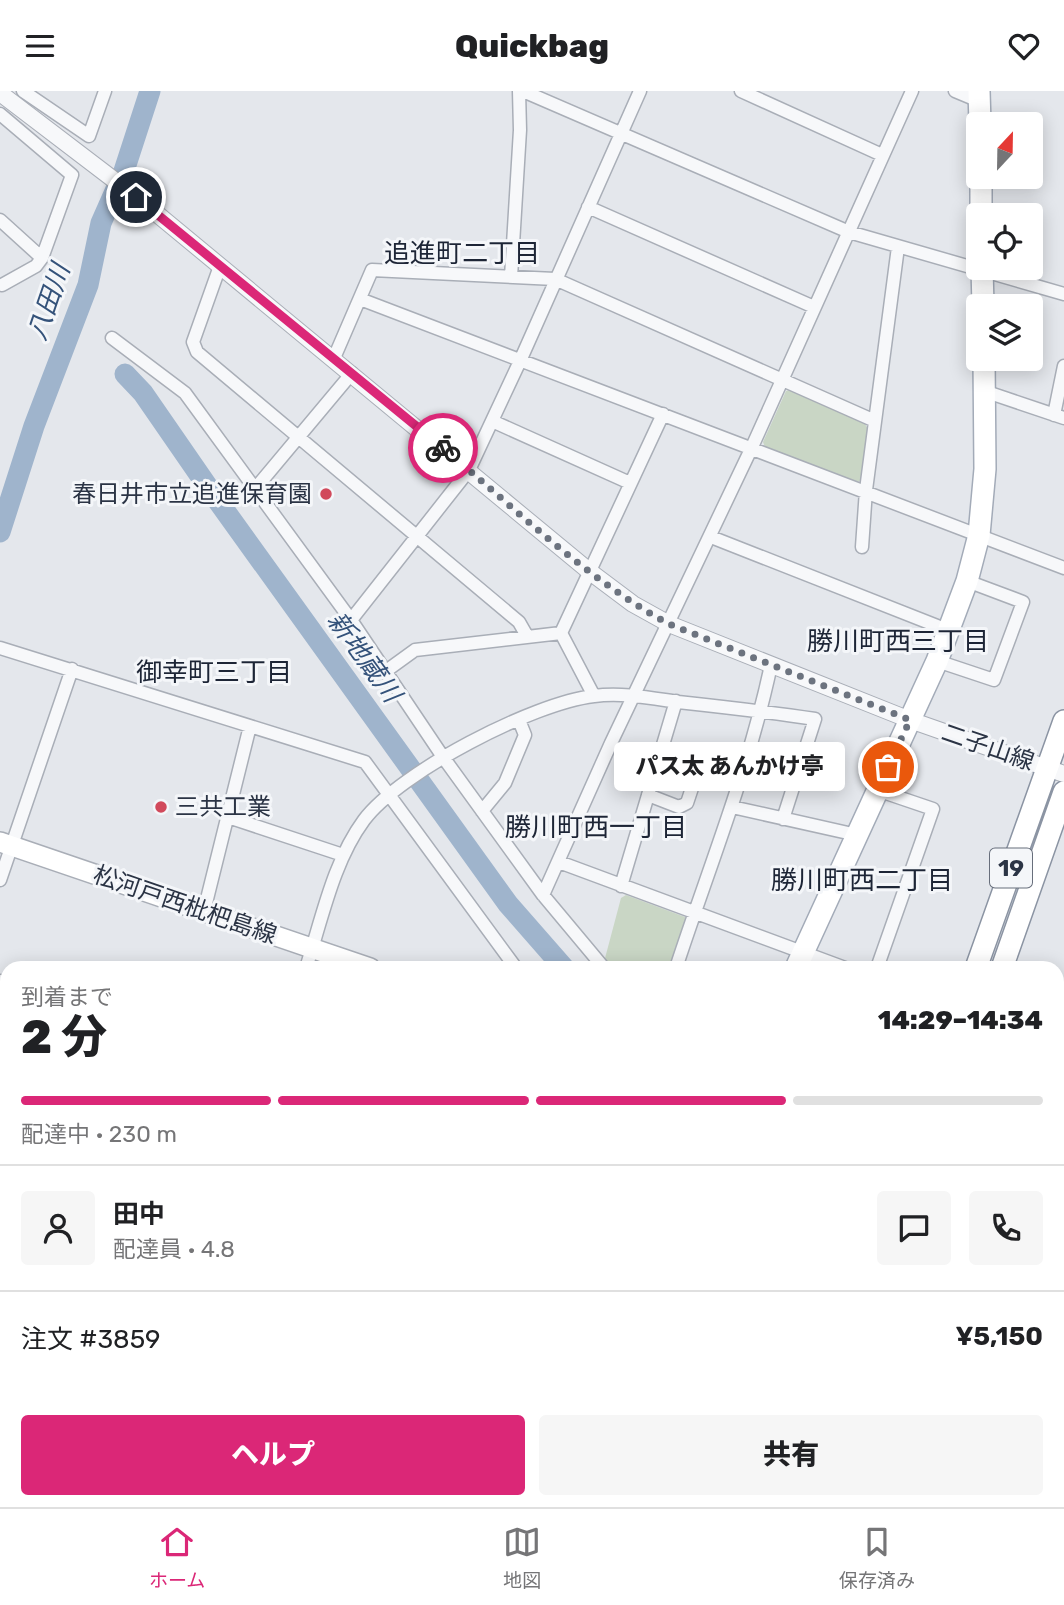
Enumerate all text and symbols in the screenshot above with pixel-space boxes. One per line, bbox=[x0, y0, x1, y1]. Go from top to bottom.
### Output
icon: menu bbox=[21, 27, 59, 65]
text: Quickbag bbox=[455, 27, 609, 65]
icon: heart bbox=[1005, 27, 1043, 65]
north arrow bbox=[966, 112, 1043, 189]
map controls bbox=[966, 112, 1043, 371]
pin bbox=[106, 167, 166, 227]
icon: home bbox=[117, 178, 155, 216]
button: locate bbox=[966, 203, 1043, 280]
district label: 追進町二丁目 bbox=[384, 238, 540, 269]
water label: 八田川 bbox=[22, 257, 77, 344]
button: layers bbox=[966, 294, 1043, 371]
courier bbox=[408, 413, 478, 483]
icon: bike bbox=[424, 429, 462, 467]
place label: 春日井市立追進保育園 bbox=[72, 480, 312, 508]
marker: 春日井市立追進保育園 bbox=[318, 486, 334, 502]
water label: 新地蔵川 bbox=[321, 606, 409, 711]
district label: 勝川町西三丁目 bbox=[807, 626, 989, 657]
district label: 御幸町三丁目 bbox=[136, 657, 292, 688]
street label: 二子山線 bbox=[938, 718, 1038, 776]
pin bbox=[858, 737, 918, 797]
callout: パス太 あんかけ亭 bbox=[615, 743, 846, 791]
icon: bag bbox=[869, 748, 907, 786]
text: パス太 あんかけ亭 bbox=[635, 752, 824, 780]
place label: 三共工業 bbox=[175, 793, 271, 821]
marker: 三共工業 bbox=[153, 799, 169, 815]
district label: 勝川町西一丁目 bbox=[505, 812, 687, 843]
road number: 19 bbox=[990, 849, 1032, 887]
street label: 松河戸西枇杷島線 bbox=[90, 861, 280, 949]
district label: 勝川町西二丁目 bbox=[771, 865, 953, 896]
text: 到着まで bbox=[21, 983, 113, 1011]
text: 14:29–14:34 bbox=[878, 1005, 1043, 1036]
text: 2 分 bbox=[21, 1010, 107, 1065]
text: 配達中 · 230 m bbox=[21, 1120, 177, 1148]
button: person bbox=[21, 1191, 95, 1265]
button: chat bbox=[877, 1191, 951, 1265]
button: phone bbox=[969, 1191, 1043, 1265]
text: 田中 bbox=[113, 1199, 165, 1230]
text: 配達員 · 4.8 bbox=[113, 1235, 235, 1263]
text: ¥5,150 bbox=[955, 1321, 1043, 1352]
text: 注文 #3859 bbox=[21, 1324, 161, 1355]
button: ヘルプ bbox=[21, 1415, 525, 1495]
button: 共有 bbox=[539, 1415, 1043, 1495]
tab: ホーム bbox=[149, 1523, 205, 1592]
tab: 地図 bbox=[503, 1523, 541, 1592]
tab: 保存済み bbox=[839, 1523, 915, 1592]

